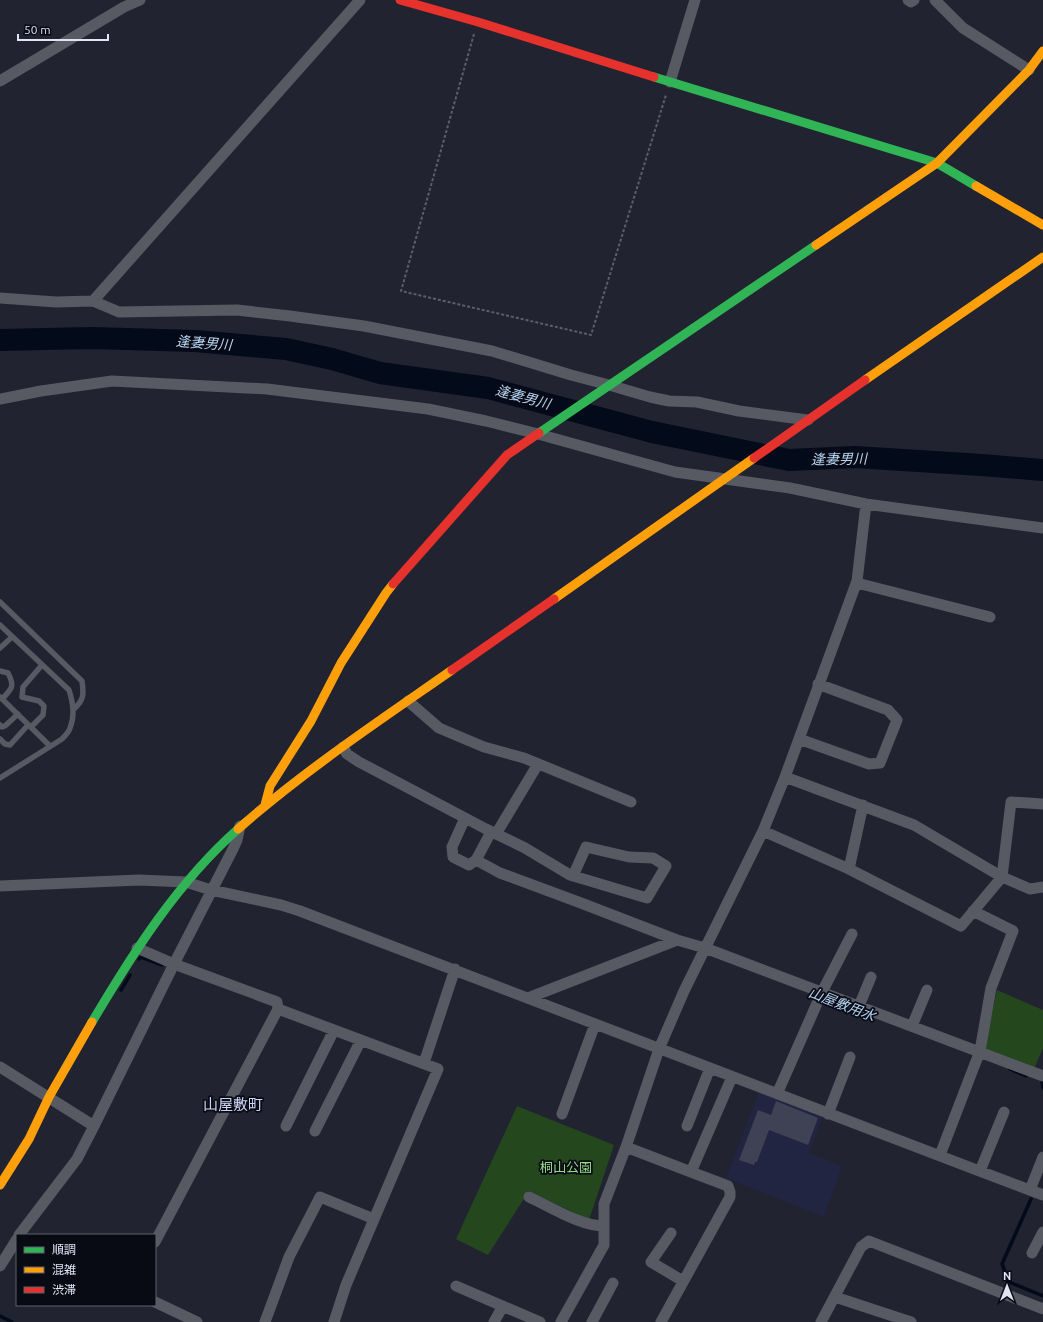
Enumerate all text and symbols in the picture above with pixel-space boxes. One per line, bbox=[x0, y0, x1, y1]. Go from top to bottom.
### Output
scale bar bbox=[18, 16, 108, 42]
text: 50 m bbox=[24, 23, 51, 36]
water label: 逢妻男川 bbox=[176, 333, 234, 353]
water label: 逢妻男川 bbox=[494, 382, 554, 412]
water label: 逢妻男川 bbox=[811, 450, 869, 467]
water label: 山屋敷用水 bbox=[806, 984, 879, 1025]
district label: 山屋敷町 bbox=[203, 1096, 263, 1113]
park label: 桐山公園 bbox=[540, 1160, 592, 1174]
legend bbox=[16, 1234, 156, 1306]
text: 順調 bbox=[52, 1243, 76, 1256]
text: 混雑 bbox=[52, 1263, 76, 1276]
north arrow bbox=[987, 1266, 1027, 1306]
text: N bbox=[1003, 1270, 1011, 1282]
text: 渋滞 bbox=[52, 1283, 76, 1296]

